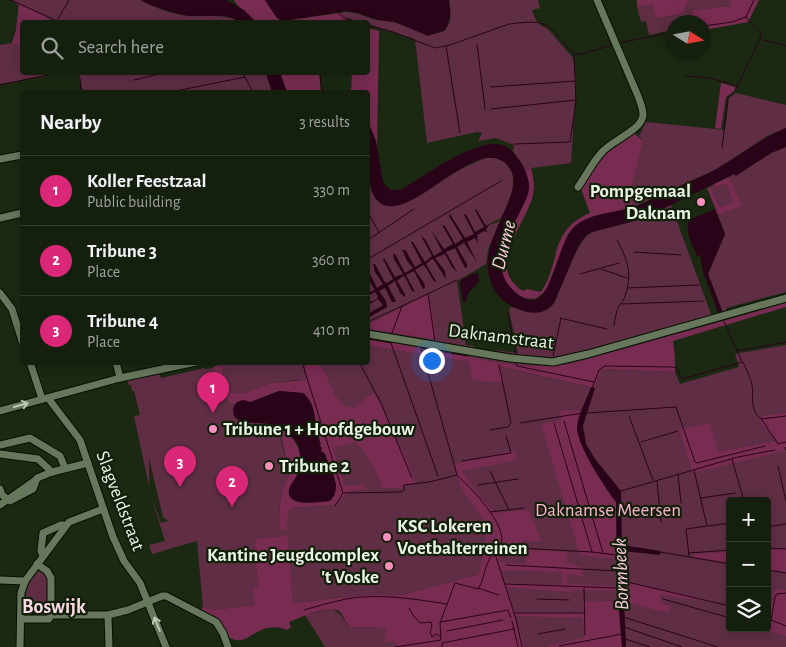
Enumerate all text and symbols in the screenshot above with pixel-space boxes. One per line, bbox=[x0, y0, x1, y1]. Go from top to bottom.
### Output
north arrow bbox=[666, 15, 711, 60]
search box bbox=[20, 20, 370, 75]
icon: search bbox=[38, 34, 66, 62]
text: Search here bbox=[78, 38, 164, 57]
text: Nearby bbox=[40, 112, 101, 133]
text: 3 results bbox=[299, 114, 350, 130]
text: Koller Feestzaal bbox=[87, 172, 207, 191]
text: 1 bbox=[53, 182, 59, 198]
text: 330 m bbox=[313, 182, 350, 198]
place label: Pompgemaal Daknam bbox=[590, 182, 691, 223]
text: Public building bbox=[87, 194, 181, 210]
marker: Pompgemaal Daknam bbox=[695, 196, 707, 208]
water label: Durme bbox=[488, 218, 520, 272]
text: Tribune 3 bbox=[87, 242, 157, 261]
text: 2 bbox=[52, 252, 60, 268]
text: 360 m bbox=[312, 252, 350, 268]
text: Place bbox=[87, 264, 120, 280]
text: Tribune 4 bbox=[87, 312, 158, 331]
street label: Daknamstraat bbox=[447, 321, 555, 353]
text: 3 bbox=[53, 322, 59, 338]
text: 410 m bbox=[313, 322, 350, 338]
text: Place bbox=[87, 334, 120, 350]
your location bbox=[419, 348, 445, 374]
pin: 1 bbox=[197, 372, 229, 413]
one-way arrow bbox=[12, 400, 28, 410]
place label: Tribune 1 + Hoofdgebouw bbox=[223, 420, 415, 439]
marker: Tribune 1 + Hoofdgebouw bbox=[207, 423, 219, 435]
pin: 3 bbox=[164, 446, 196, 487]
street label: Slagveldstraat bbox=[92, 448, 148, 554]
place label: Tribune 2 bbox=[279, 457, 350, 476]
marker: Tribune 2 bbox=[263, 460, 275, 472]
pin: 2 bbox=[216, 466, 248, 507]
map controls bbox=[726, 497, 771, 632]
button: + bbox=[726, 497, 771, 542]
park label: Daknamse Meersen bbox=[535, 501, 681, 520]
place label: KSC Lokeren Voetbalterreinen bbox=[397, 517, 528, 558]
marker: KSC Lokeren Voetbalterreinen bbox=[381, 531, 393, 543]
water label: Bormbeek bbox=[610, 538, 632, 610]
button: − bbox=[726, 542, 771, 587]
place label: Kantine Jeugdcomplex 't Voske bbox=[207, 546, 379, 587]
marker: Kantine Jeugdcomplex 't Voske bbox=[383, 560, 395, 572]
button: layers bbox=[726, 587, 771, 632]
district label: Boswijk bbox=[22, 597, 86, 617]
one-way arrow bbox=[152, 617, 162, 632]

